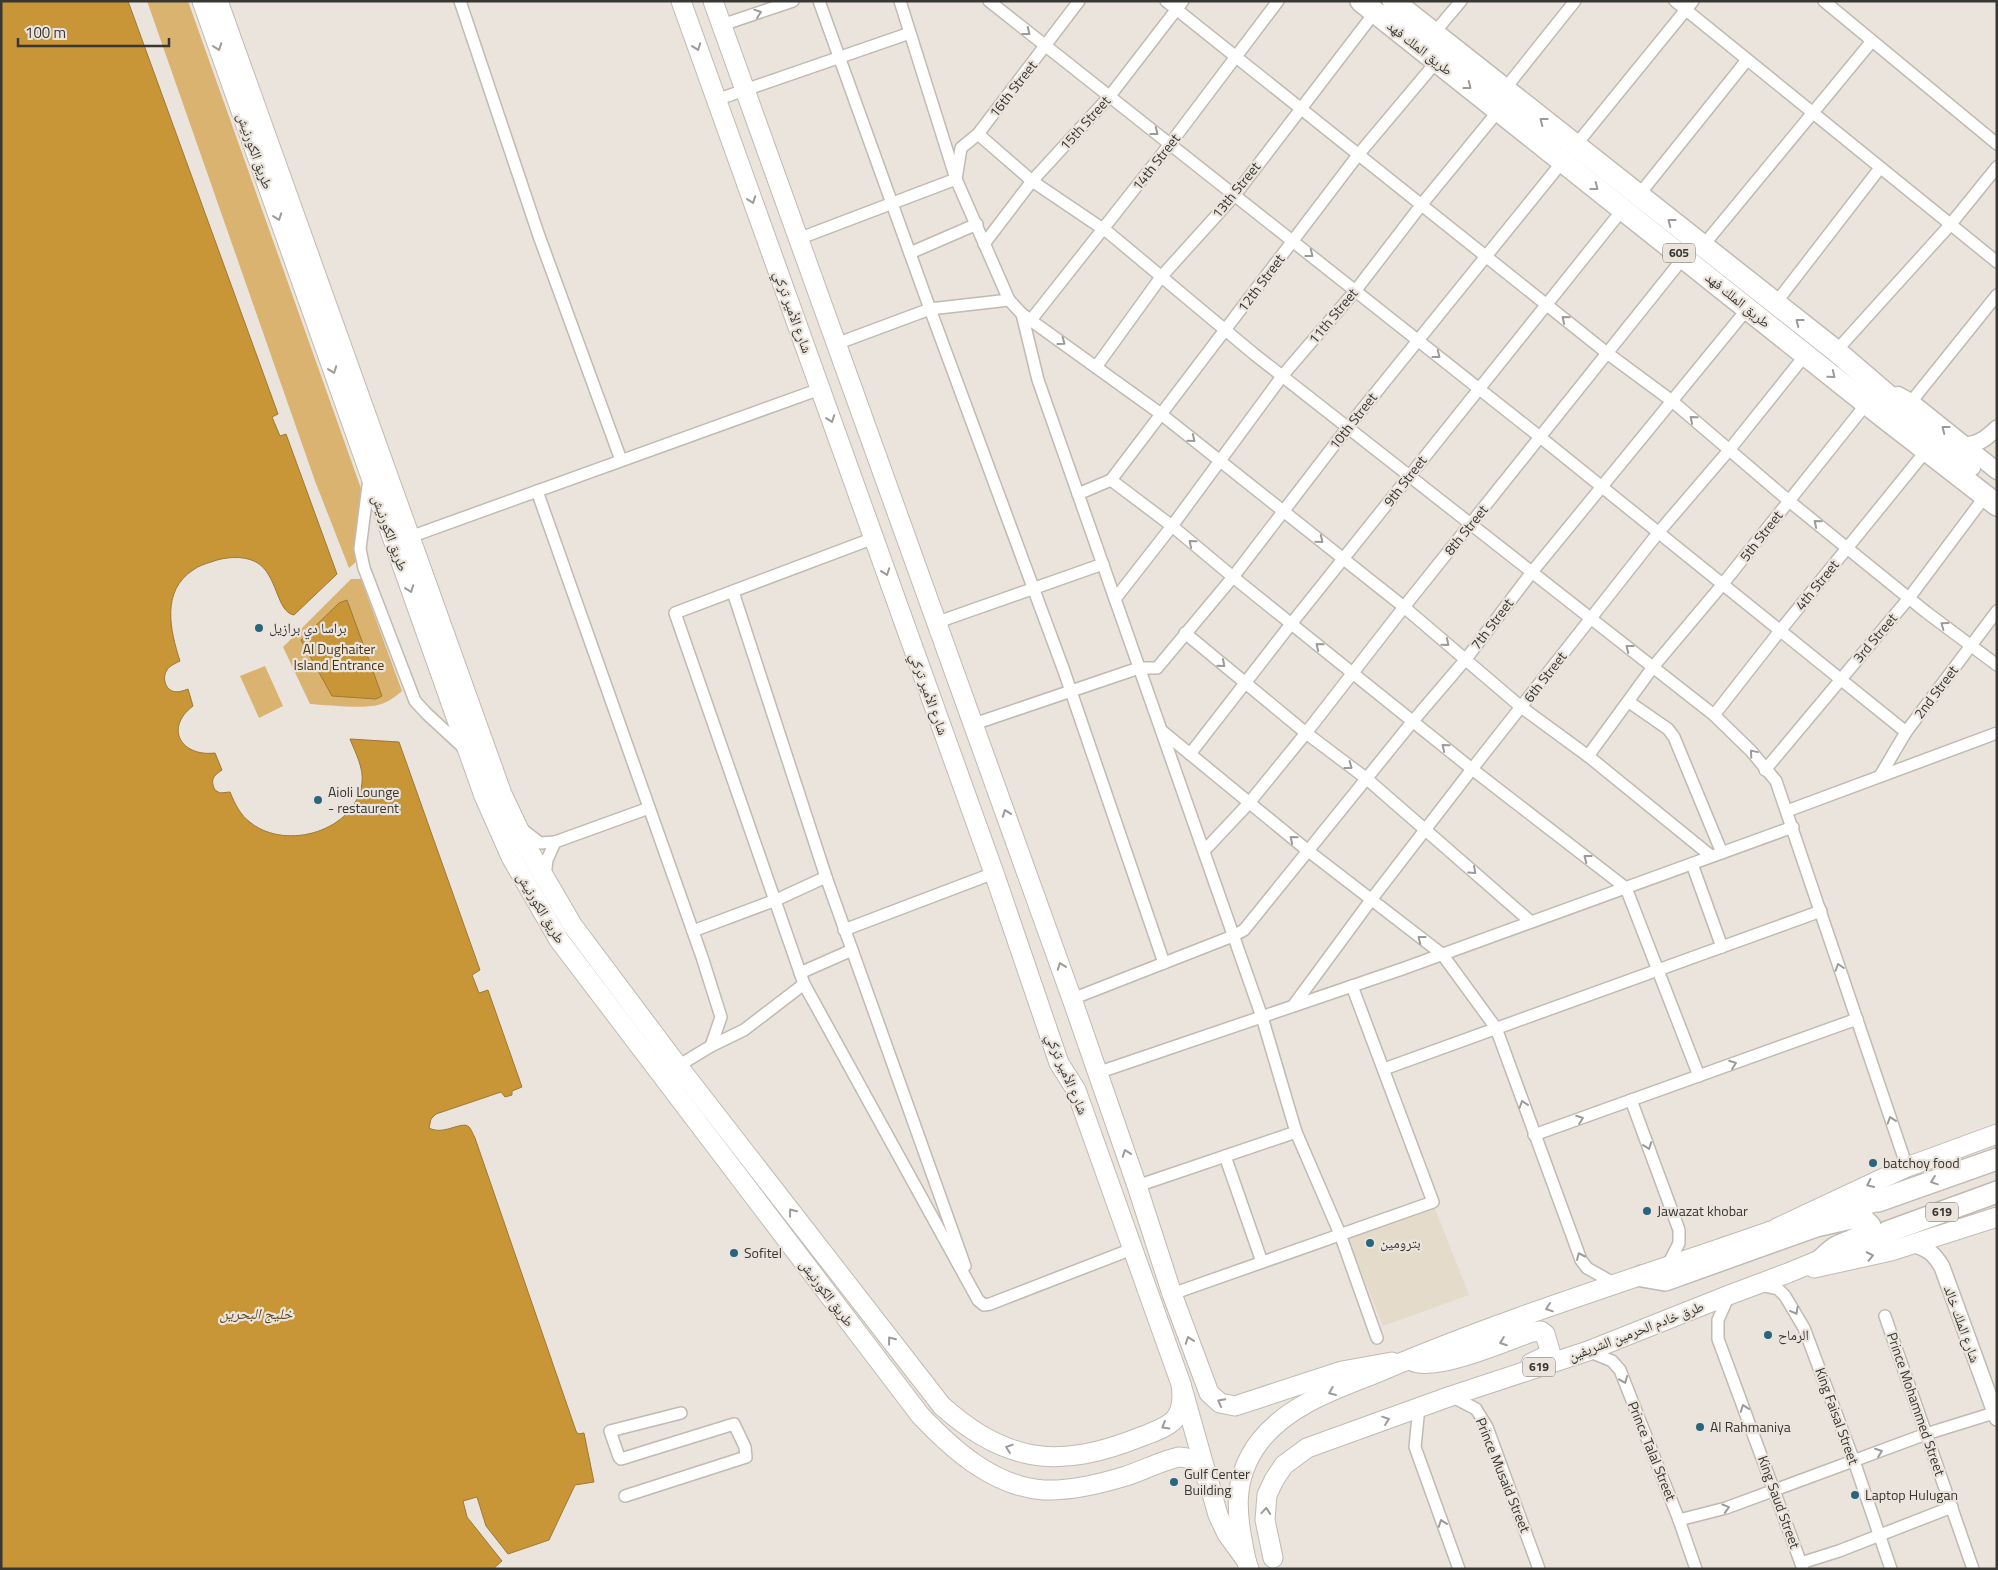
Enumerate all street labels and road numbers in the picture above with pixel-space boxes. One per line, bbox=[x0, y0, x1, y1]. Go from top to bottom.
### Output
street label: طريق الملك فهد bbox=[1383, 15, 1458, 80]
street label: 16th Street bbox=[984, 56, 1042, 122]
street label: 15th Street bbox=[1054, 91, 1115, 155]
street label: طريق الكورنيش bbox=[232, 110, 279, 192]
street label: 14th Street bbox=[1127, 129, 1185, 195]
street label: 13th Street bbox=[1206, 157, 1265, 222]
road number: 605 bbox=[1663, 244, 1695, 262]
street label: 12th Street bbox=[1232, 249, 1289, 316]
street label: طريق الملك فهد bbox=[1701, 267, 1775, 332]
street label: شارع الأمير تركي bbox=[767, 268, 818, 357]
street label: 11th Street bbox=[1303, 283, 1362, 348]
street label: 10th Street bbox=[1324, 388, 1382, 454]
street label: 9th Street bbox=[1378, 451, 1431, 511]
street label: طريق الكورنيش bbox=[367, 492, 414, 574]
street label: 8th Street bbox=[1439, 500, 1493, 559]
street label: 5th Street bbox=[1734, 506, 1787, 566]
street label: 4th Street bbox=[1790, 555, 1844, 614]
street label: 7th Street bbox=[1465, 594, 1518, 654]
street label: 3rd Street bbox=[1848, 608, 1902, 667]
street label: 6th Street bbox=[1518, 647, 1571, 707]
street label: شارع الأمير تركي bbox=[903, 650, 954, 739]
street label: 2nd Street bbox=[1909, 661, 1963, 723]
street label: طريق الكورنيش bbox=[512, 868, 571, 947]
street label: شارع الأمير تركي bbox=[1039, 1030, 1094, 1118]
road number: 619 bbox=[1926, 1202, 1958, 1222]
street label: طريق الكورنيش bbox=[795, 1255, 860, 1331]
street label: شارع الملك خالد bbox=[1939, 1282, 1986, 1365]
street label: طرق خادم الحرمين الشريفين bbox=[1565, 1295, 1707, 1366]
street label: Prince Mohammed Street bbox=[1882, 1329, 1951, 1479]
road number: 619 bbox=[1523, 1358, 1555, 1376]
street label: King Faisal Street bbox=[1810, 1364, 1865, 1467]
street label: Prince Talal Street bbox=[1623, 1398, 1682, 1504]
street label: Prince Musaid Street bbox=[1471, 1414, 1536, 1536]
street label: King Saud Street bbox=[1753, 1452, 1806, 1551]

